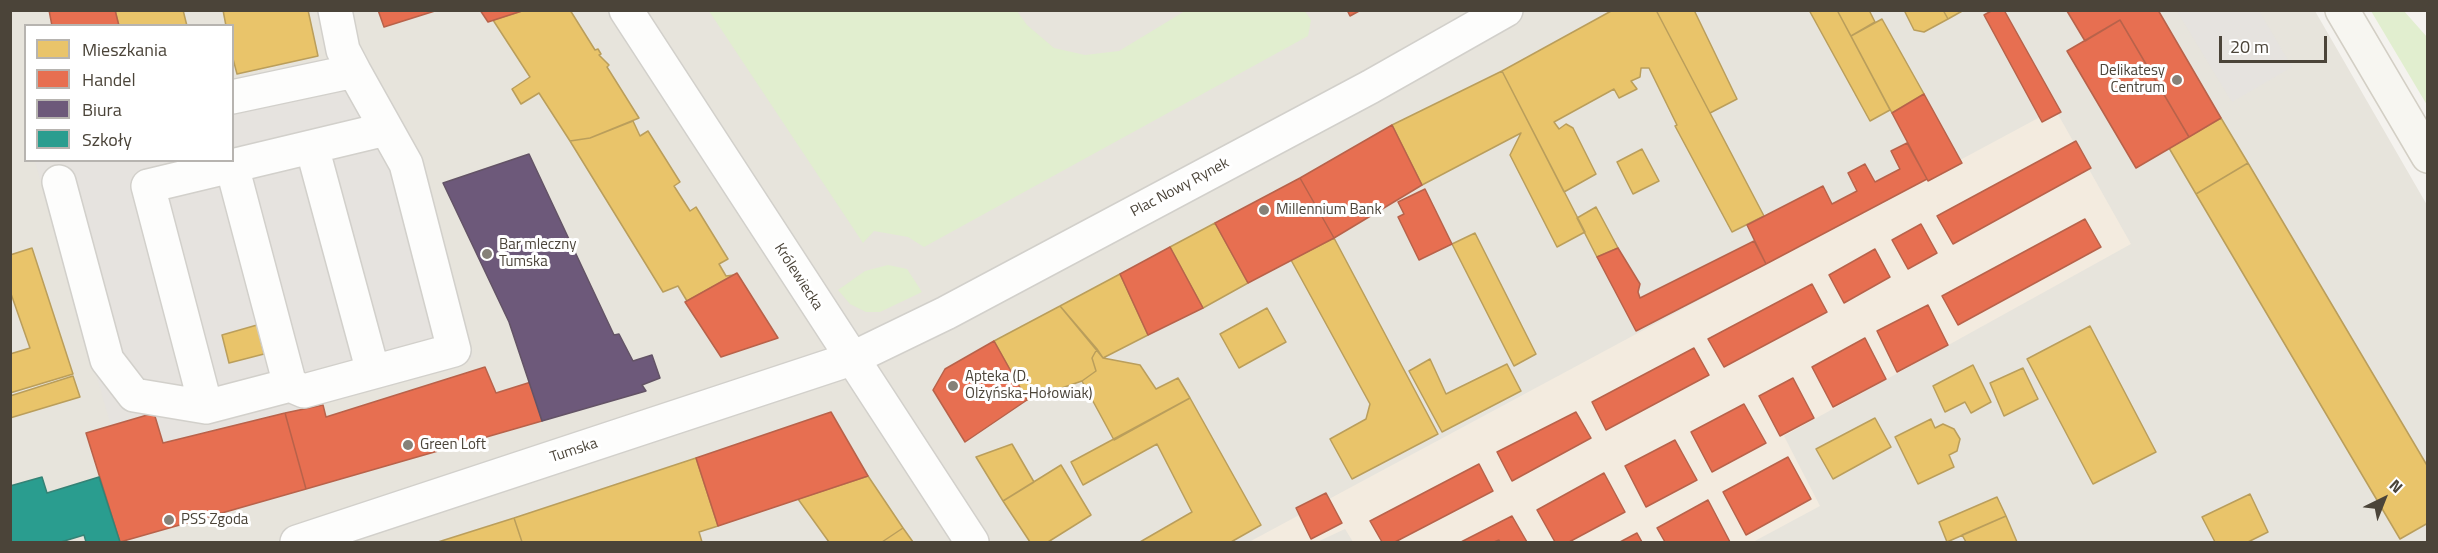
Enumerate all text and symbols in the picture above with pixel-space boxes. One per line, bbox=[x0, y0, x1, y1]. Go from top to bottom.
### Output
legend bbox=[24, 24, 234, 162]
scale bar bbox=[2222, 24, 2330, 62]
text: 20 m bbox=[2230, 33, 2269, 60]
text: Mieszkania bbox=[82, 36, 167, 63]
place label: Delikatesy Centrum bbox=[2099, 62, 2165, 97]
text: Handel bbox=[82, 66, 136, 93]
marker: Delikatesy Centrum bbox=[2170, 73, 2184, 87]
text: Biura bbox=[82, 96, 122, 123]
text: Szkoły bbox=[82, 126, 132, 153]
street label: Plac Nowy Rynek bbox=[1128, 154, 1232, 222]
place label: Millennium Bank bbox=[1276, 201, 1382, 219]
marker: Millennium Bank bbox=[1257, 203, 1271, 217]
place label: Bar mleczny Tumska bbox=[499, 236, 576, 271]
street label: Królewiecka bbox=[770, 240, 826, 314]
marker: Bar mleczny Tumska bbox=[480, 247, 494, 261]
place label: Apteka (D. Olżyńska-Hołowiak) bbox=[965, 368, 1093, 403]
marker: Apteka (D. Olżyńska-Hołowiak) bbox=[946, 379, 960, 393]
street label: Tumska bbox=[548, 435, 600, 467]
place label: Green Loft bbox=[420, 436, 486, 454]
marker: Green Loft bbox=[401, 438, 415, 452]
north arrow bbox=[2354, 469, 2414, 529]
text: N bbox=[2384, 473, 2409, 498]
place label: PSS Zgoda bbox=[181, 511, 248, 529]
marker: PSS Zgoda bbox=[162, 513, 176, 527]

